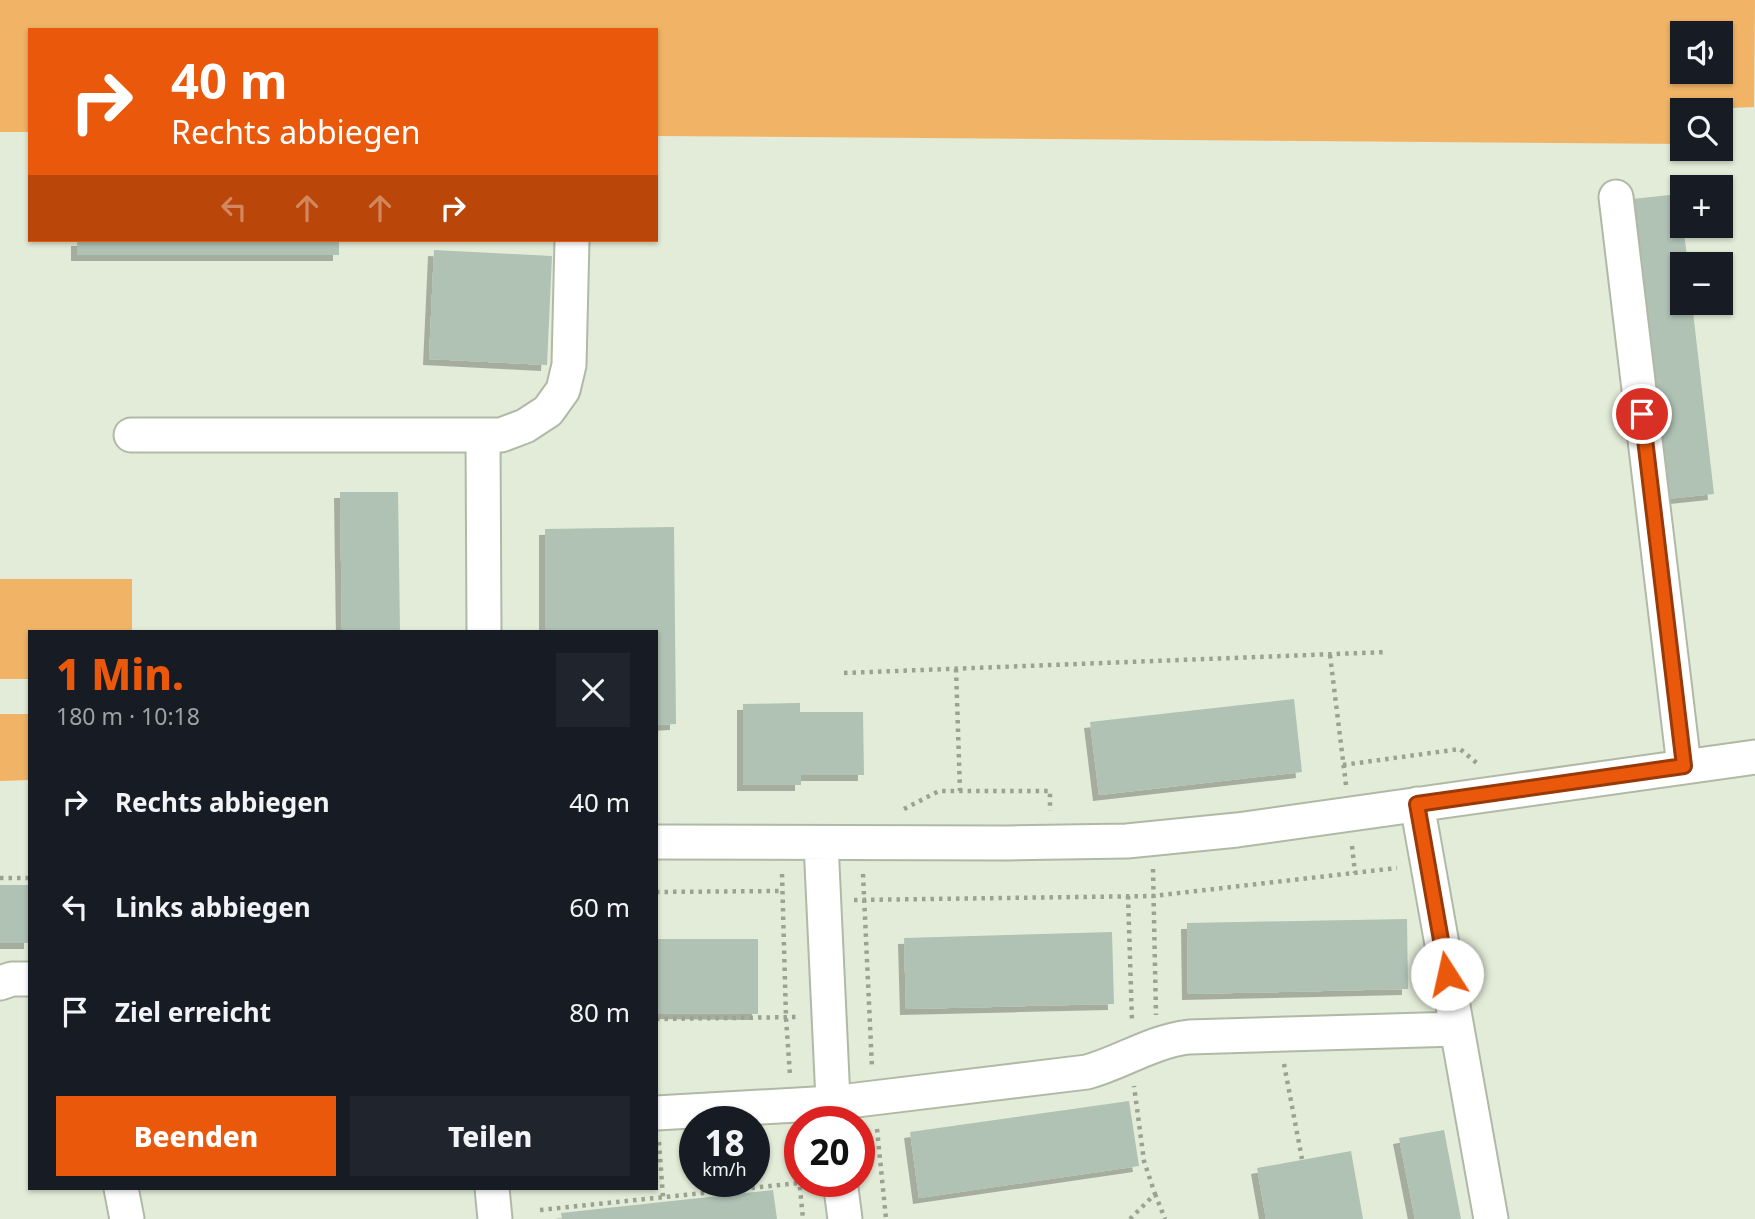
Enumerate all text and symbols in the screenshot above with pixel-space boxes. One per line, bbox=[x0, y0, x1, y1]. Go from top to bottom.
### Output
map controls bbox=[1670, 21, 1733, 315]
button: sound bbox=[1670, 21, 1733, 84]
text: 40 m bbox=[171, 47, 288, 113]
icon: right bbox=[56, 56, 147, 147]
button: search bbox=[1670, 98, 1733, 161]
text: Rechts abbiegen bbox=[171, 110, 420, 153]
button: + bbox=[1670, 175, 1733, 238]
icon: left bbox=[215, 189, 253, 227]
icon: ahead bbox=[288, 189, 326, 227]
icon: ahead bbox=[361, 189, 399, 227]
icon: right bbox=[434, 189, 472, 227]
button: − bbox=[1670, 252, 1733, 315]
pin bbox=[1612, 384, 1672, 444]
icon: arrive bbox=[1623, 395, 1661, 433]
text: 1 Min. bbox=[56, 645, 184, 702]
button: close bbox=[556, 653, 630, 727]
text: 180 m · 10:18 bbox=[56, 700, 200, 732]
icon: right bbox=[56, 783, 94, 821]
text: Rechts abbiegen bbox=[115, 784, 330, 820]
text: 40 m bbox=[569, 784, 630, 820]
icon: left bbox=[56, 888, 94, 926]
text: Links abbiegen bbox=[115, 889, 311, 925]
text: 60 m bbox=[569, 889, 630, 925]
position arrow bbox=[1410, 937, 1484, 1011]
icon: arrive bbox=[56, 993, 94, 1031]
text: Ziel erreicht bbox=[115, 994, 271, 1030]
text: 80 m bbox=[569, 994, 630, 1030]
button: Beenden bbox=[56, 1096, 336, 1176]
button: Teilen bbox=[350, 1096, 630, 1176]
speed limit sign: 20 bbox=[784, 1106, 875, 1197]
text: 18 bbox=[704, 1119, 745, 1166]
text: km/h bbox=[702, 1157, 747, 1181]

